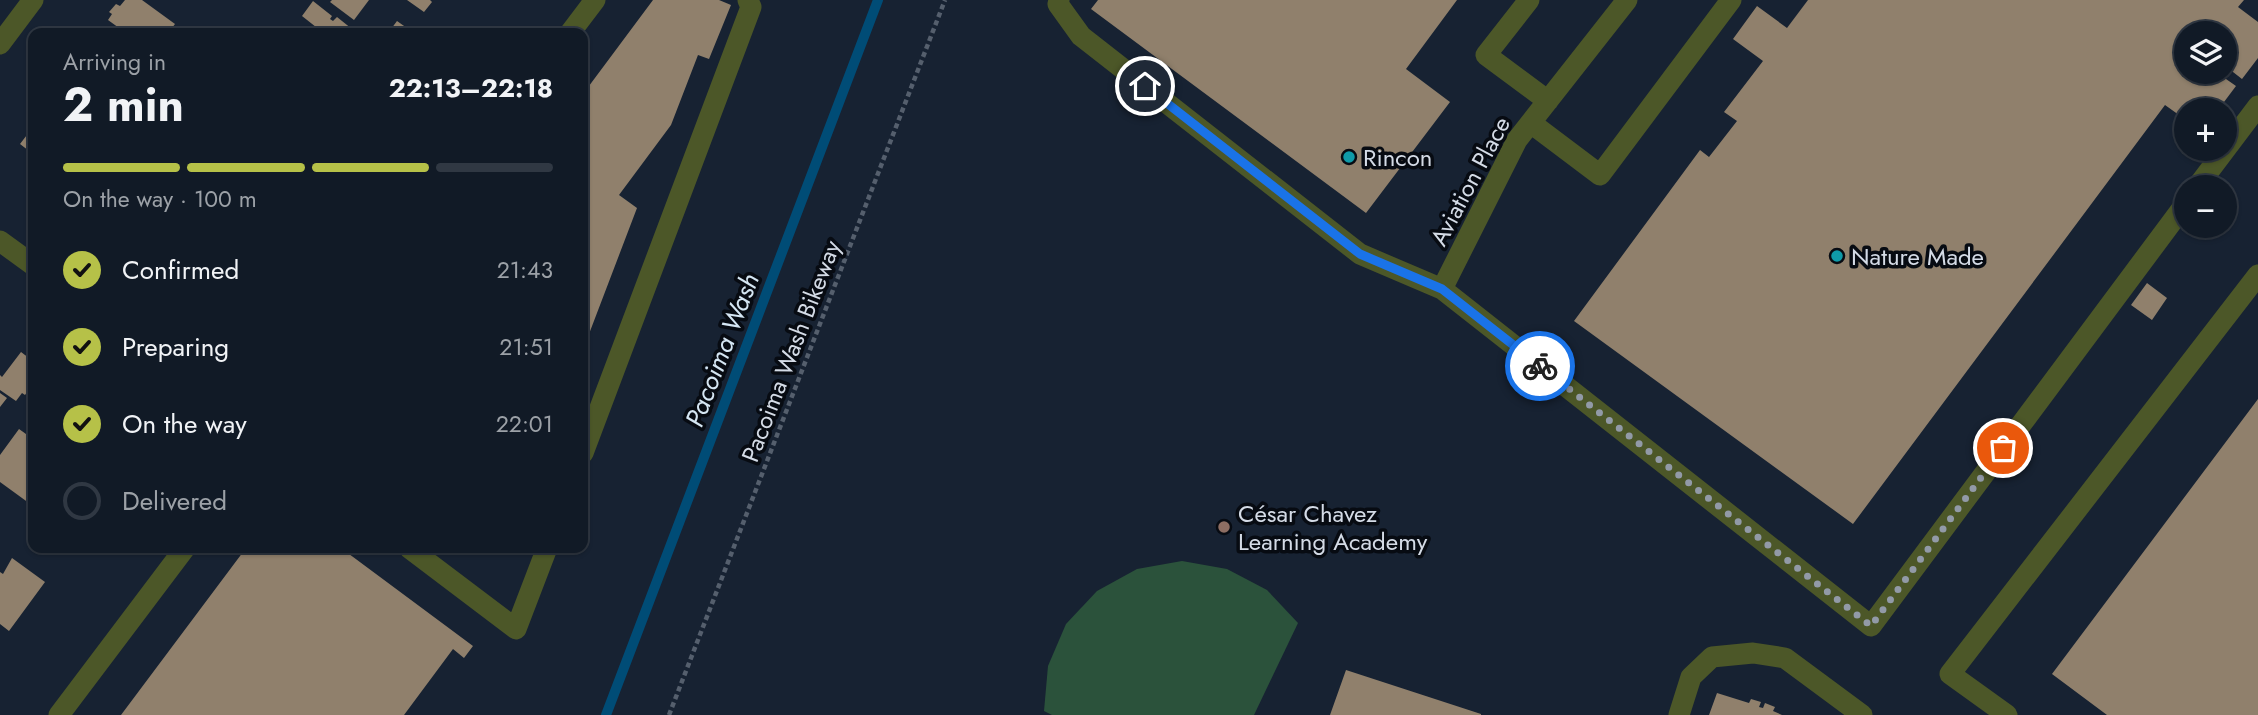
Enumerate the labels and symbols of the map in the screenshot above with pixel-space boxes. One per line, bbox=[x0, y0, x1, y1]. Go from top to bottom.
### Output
pin bbox=[1115, 56, 1175, 116]
street label: Aviation Place bbox=[1421, 110, 1519, 252]
place label: Rincon bbox=[1363, 140, 1432, 175]
marker: Rincon bbox=[1341, 149, 1357, 165]
street label: Pacoima Wash Bikeway bbox=[733, 235, 850, 467]
place label: Nature Made bbox=[1851, 239, 1984, 274]
marker: Nature Made bbox=[1829, 248, 1845, 264]
water label: Pacoima Wash bbox=[675, 268, 769, 432]
courier bbox=[1505, 331, 1575, 401]
pin bbox=[1973, 418, 2033, 478]
place label: César Chavez Learning Academy bbox=[1238, 496, 1428, 559]
marker: César Chavez Learning Academy bbox=[1216, 519, 1232, 535]

